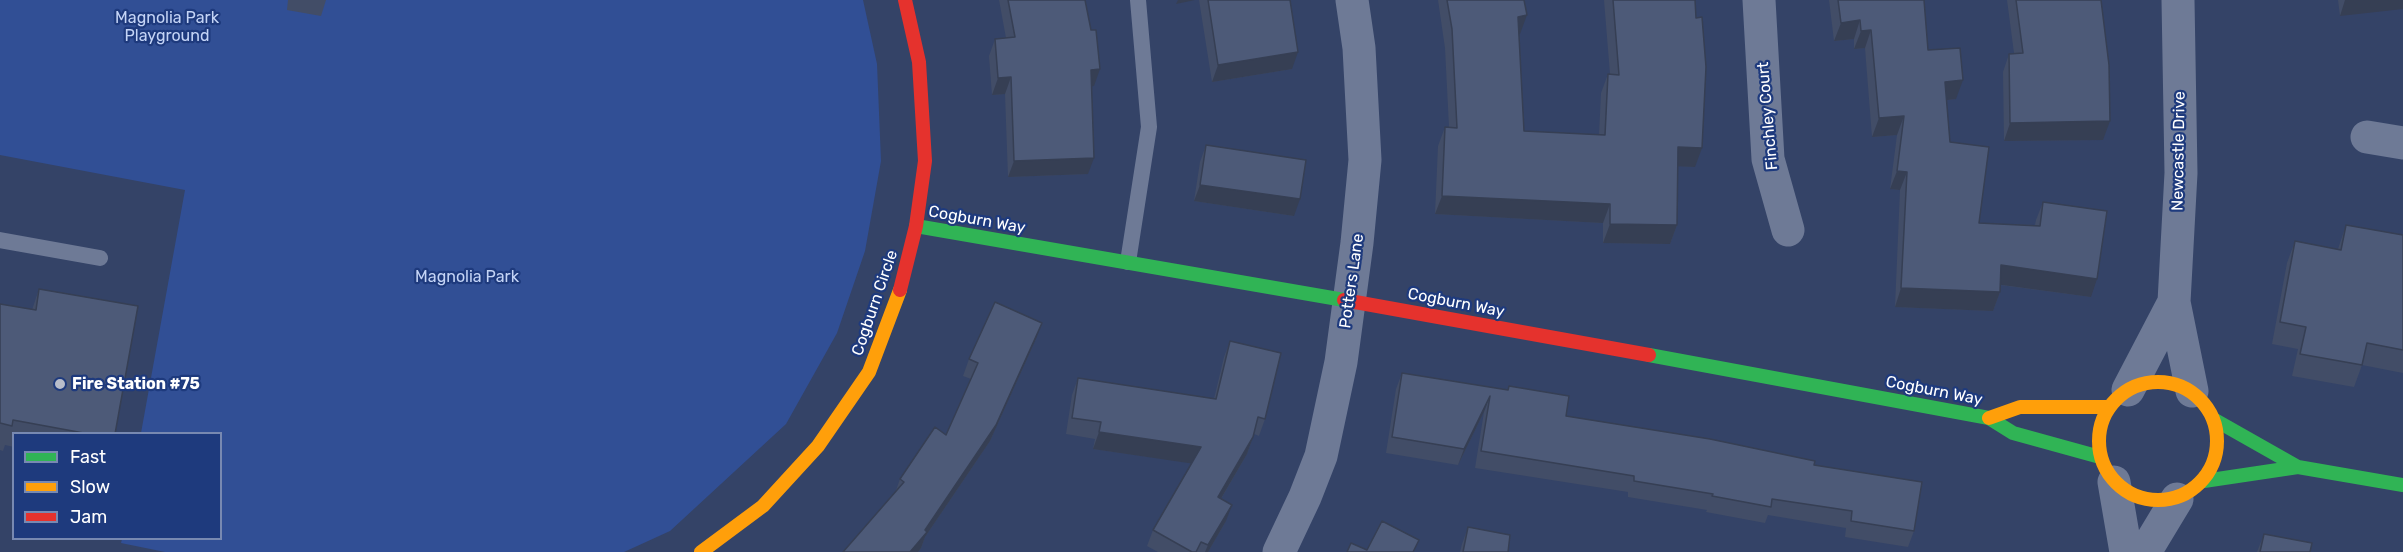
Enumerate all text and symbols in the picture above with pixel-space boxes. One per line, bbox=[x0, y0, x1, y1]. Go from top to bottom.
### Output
park label: Magnolia Park Playground bbox=[115, 8, 219, 46]
street label: Finchley Court bbox=[1754, 61, 1782, 171]
street label: Newcastle Drive bbox=[2168, 91, 2190, 211]
street label: Cogburn Way bbox=[927, 202, 1027, 238]
street label: Potters Lane bbox=[1336, 232, 1368, 330]
street label: Cogburn Circle bbox=[848, 248, 902, 358]
park label: Magnolia Park bbox=[415, 267, 519, 287]
street label: Cogburn Way bbox=[1406, 284, 1506, 322]
street label: Cogburn Way bbox=[1884, 372, 1984, 410]
place label: Fire Station #75 bbox=[72, 374, 200, 394]
marker: Fire Station #75 bbox=[53, 377, 67, 391]
legend bbox=[12, 432, 222, 540]
text: Fast bbox=[70, 446, 106, 468]
text: Slow bbox=[70, 476, 110, 498]
text: Jam bbox=[70, 506, 107, 528]

